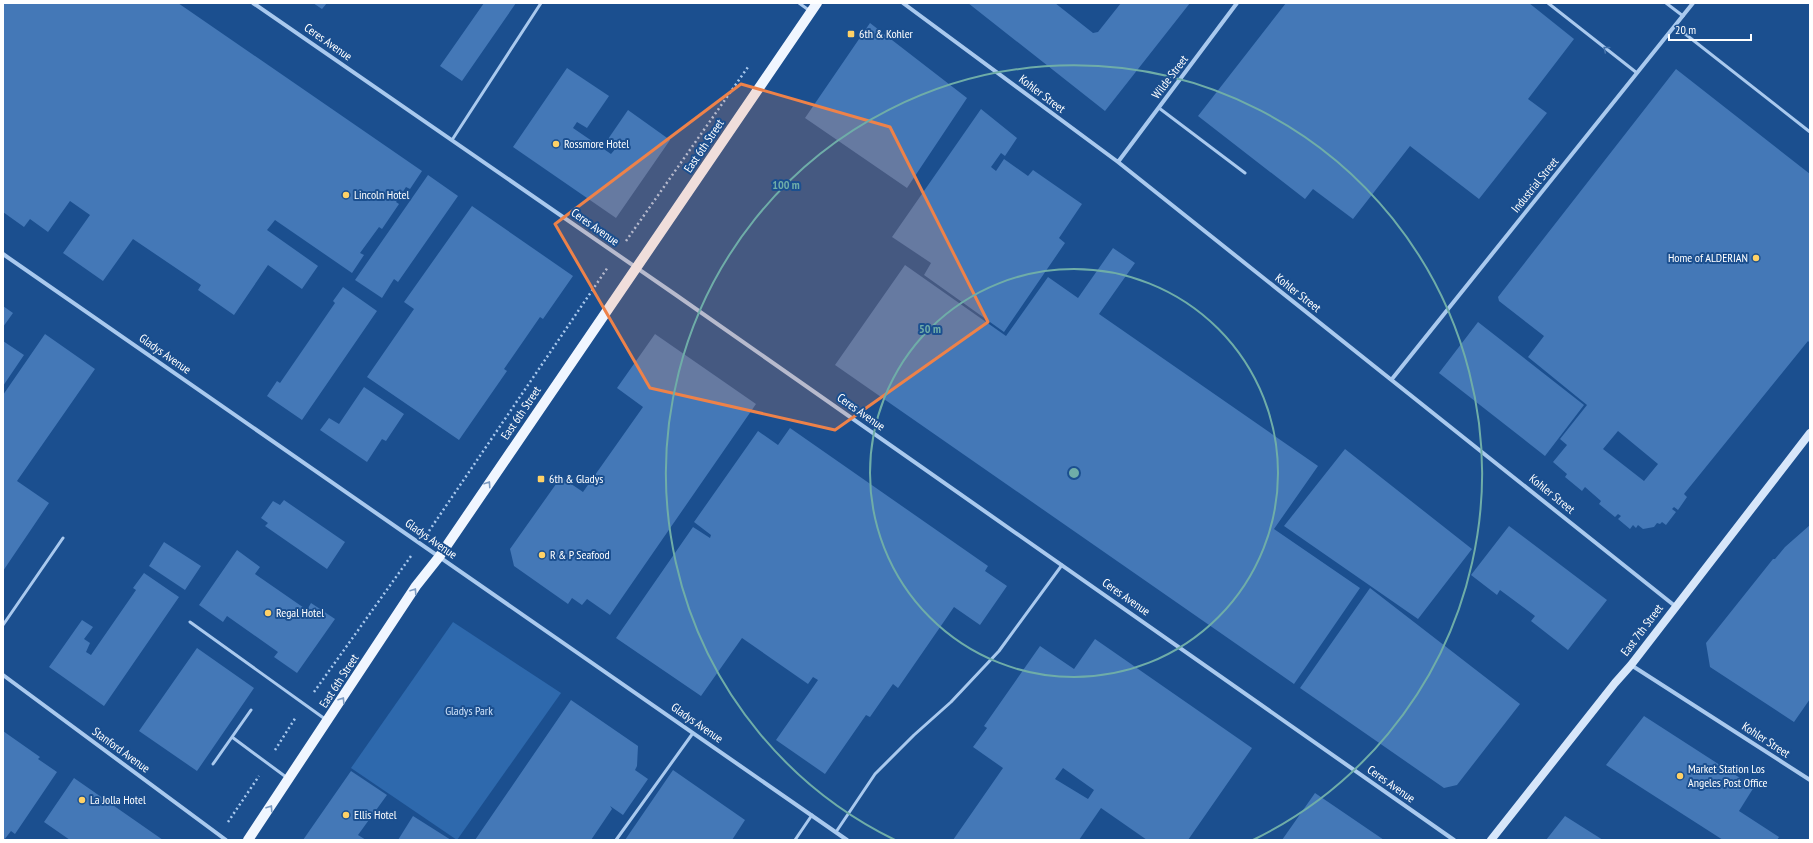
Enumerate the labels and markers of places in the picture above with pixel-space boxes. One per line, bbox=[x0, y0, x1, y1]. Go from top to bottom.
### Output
place label: 6th & Kohler bbox=[859, 26, 914, 41]
marker: 6th & Kohler bbox=[846, 29, 856, 39]
place label: Rossmore Hotel bbox=[564, 136, 629, 151]
marker: Rossmore Hotel bbox=[551, 139, 561, 149]
place label: Lincoln Hotel bbox=[354, 187, 409, 202]
marker: Lincoln Hotel bbox=[341, 190, 351, 200]
place label: Home of ALDERIAN bbox=[1668, 250, 1748, 265]
marker: Home of ALDERIAN bbox=[1751, 253, 1761, 263]
centre of rings bbox=[1067, 466, 1081, 480]
place label: 6th & Gladys bbox=[549, 471, 603, 486]
marker: 6th & Gladys bbox=[536, 474, 546, 484]
place label: R & P Seafood bbox=[550, 547, 610, 562]
marker: R & P Seafood bbox=[537, 550, 547, 560]
place label: Regal Hotel bbox=[276, 605, 324, 620]
marker: Regal Hotel bbox=[263, 608, 273, 618]
place label: Market Station Los Angeles Post Office bbox=[1688, 761, 1768, 790]
marker: Market Station Los Angeles Post Office bbox=[1675, 771, 1685, 781]
place label: La Jolla Hotel bbox=[90, 792, 146, 807]
marker: La Jolla Hotel bbox=[77, 795, 87, 805]
place label: Ellis Hotel bbox=[354, 807, 397, 822]
marker: Ellis Hotel bbox=[341, 810, 351, 820]

